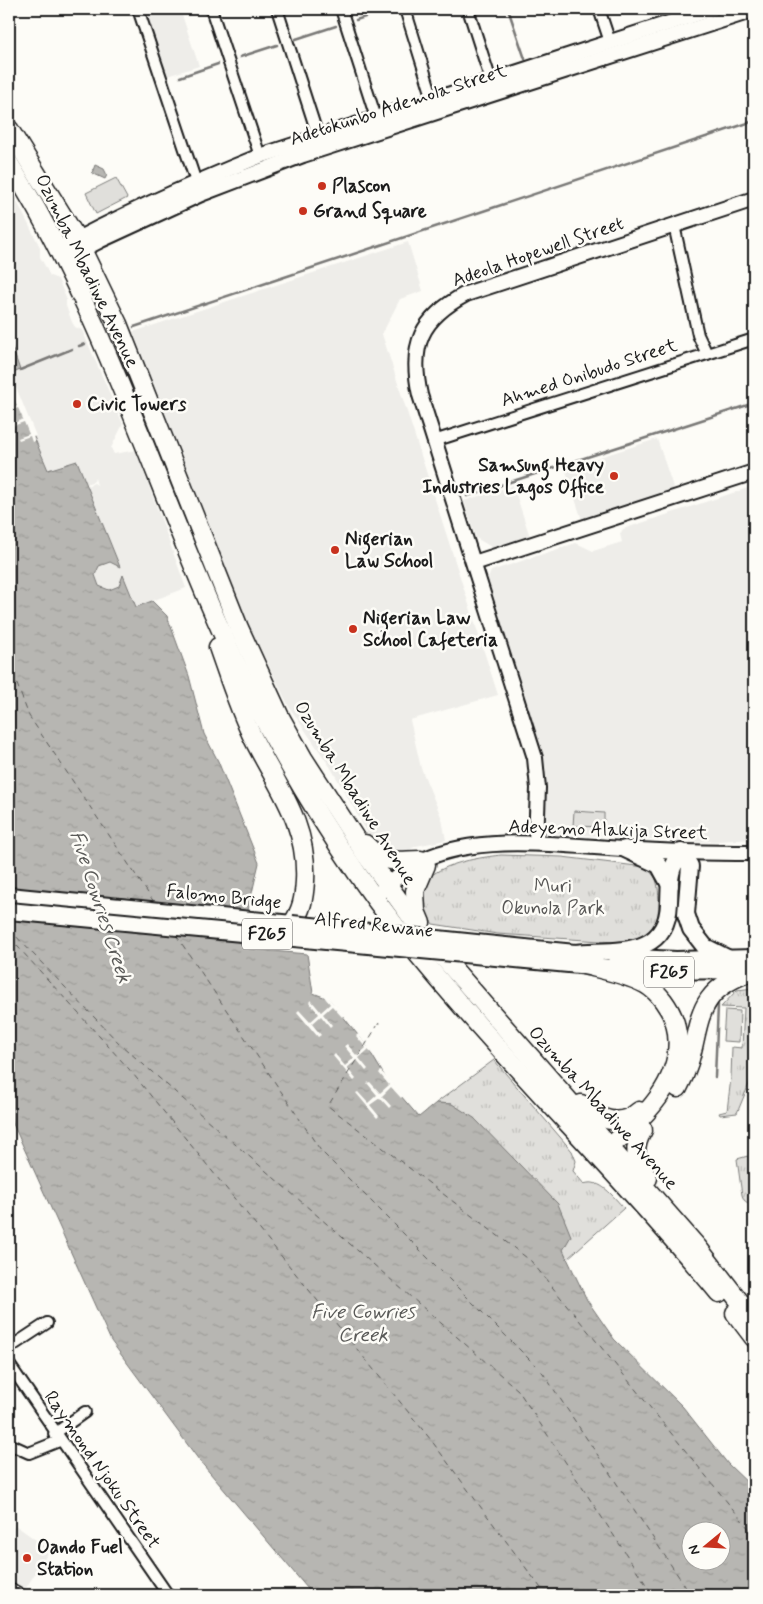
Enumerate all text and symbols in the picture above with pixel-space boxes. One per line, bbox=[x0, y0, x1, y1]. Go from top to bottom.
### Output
street label: Adetokunbo Ademola Street bbox=[287, 58, 509, 152]
street label: Ozumba Mbadiwe Avenue bbox=[29, 170, 145, 372]
place label: Plascon bbox=[332, 174, 391, 199]
marker: Plascon bbox=[316, 180, 328, 192]
place label: Grand Square bbox=[313, 199, 427, 225]
marker: Grand Square bbox=[297, 205, 309, 217]
street label: Adeola Hopewell Street bbox=[449, 211, 627, 293]
street label: Ahmed Onibudo Street bbox=[498, 333, 680, 413]
place label: Civic Towers bbox=[87, 392, 187, 417]
marker: Civic Towers bbox=[71, 398, 83, 410]
place label: Samsung Heavy Industries Lagos Office bbox=[422, 453, 605, 501]
marker: Samsung Heavy Industries Lagos Office bbox=[608, 470, 620, 482]
place label: Nigerian Law School bbox=[345, 527, 434, 574]
marker: Nigerian Law School bbox=[329, 544, 341, 556]
place label: Nigerian Law School Cafeteria bbox=[363, 606, 498, 653]
marker: Nigerian Law School Cafeteria bbox=[347, 623, 359, 635]
street label: Ozumba Mbadiwe Avenue bbox=[288, 696, 422, 890]
street label: Adeyemo Alakija Street bbox=[508, 814, 708, 847]
water label: Five Cowries Creek bbox=[63, 827, 137, 987]
park label: Muri Okunola Park bbox=[501, 874, 605, 921]
street label: Falomo Bridge bbox=[165, 879, 283, 916]
street label: Alfred Rewane bbox=[313, 906, 435, 944]
road number: F265 bbox=[242, 919, 292, 950]
road number: F265 bbox=[644, 956, 694, 988]
street label: Ozumba Mbadiwe Avenue bbox=[523, 1021, 683, 1195]
water label: Five Cowries Creek bbox=[311, 1299, 417, 1349]
street label: Raymond Njoku Street bbox=[38, 1386, 166, 1554]
north arrow bbox=[680, 1522, 730, 1572]
place label: Oando Fuel Station bbox=[37, 1535, 123, 1582]
text: N bbox=[685, 1542, 705, 1557]
marker: Oando Fuel Station bbox=[21, 1552, 33, 1564]

